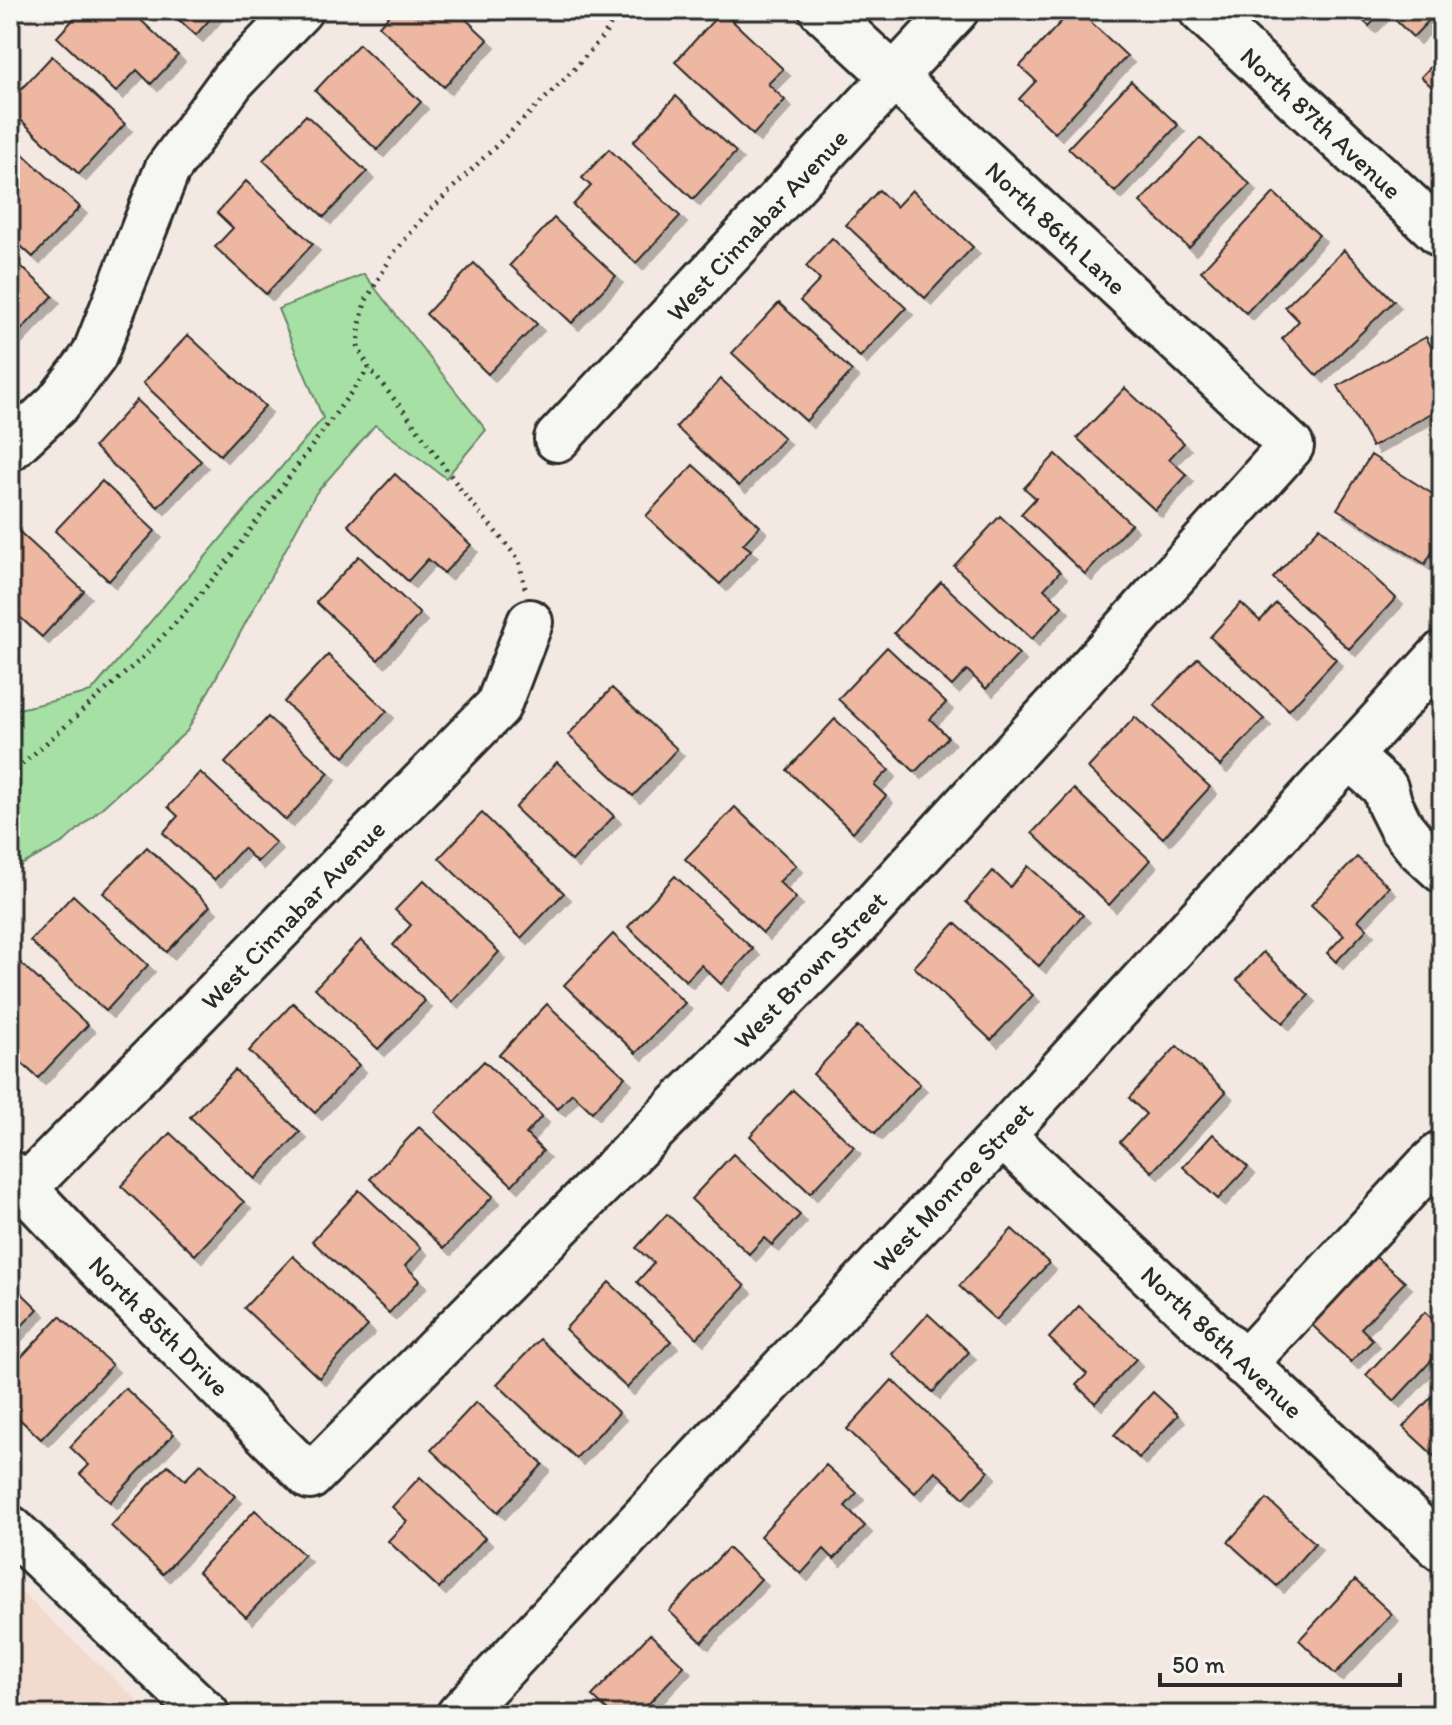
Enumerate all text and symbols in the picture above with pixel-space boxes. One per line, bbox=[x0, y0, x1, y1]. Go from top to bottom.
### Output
street label: North 87th Avenue bbox=[1234, 40, 1408, 206]
street label: West Cinnabar Avenue bbox=[659, 122, 855, 328]
street label: North 86th Lane bbox=[979, 154, 1133, 302]
street label: West Cinnabar Avenue bbox=[194, 813, 392, 1017]
street label: West Brown Street bbox=[726, 884, 894, 1056]
street label: West Monroe Street bbox=[866, 1095, 1040, 1279]
street label: North 85th Drive bbox=[82, 1249, 236, 1403]
street label: North 86th Avenue bbox=[1134, 1259, 1310, 1425]
scale bar bbox=[1160, 1637, 1400, 1687]
text: 50 m bbox=[1172, 1650, 1225, 1679]

